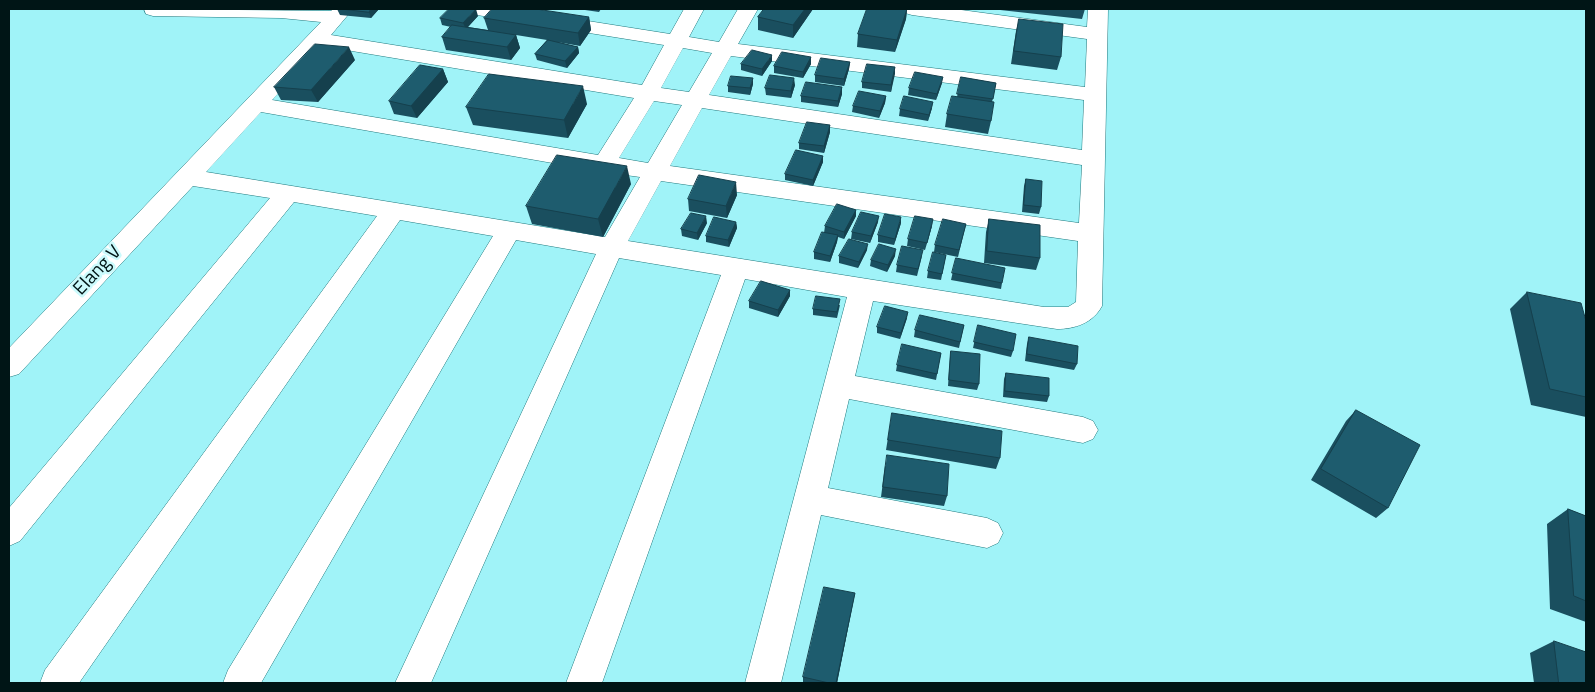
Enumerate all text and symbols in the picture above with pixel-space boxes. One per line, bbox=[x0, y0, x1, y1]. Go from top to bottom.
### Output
street label: Elang V bbox=[69, 241, 127, 301]

